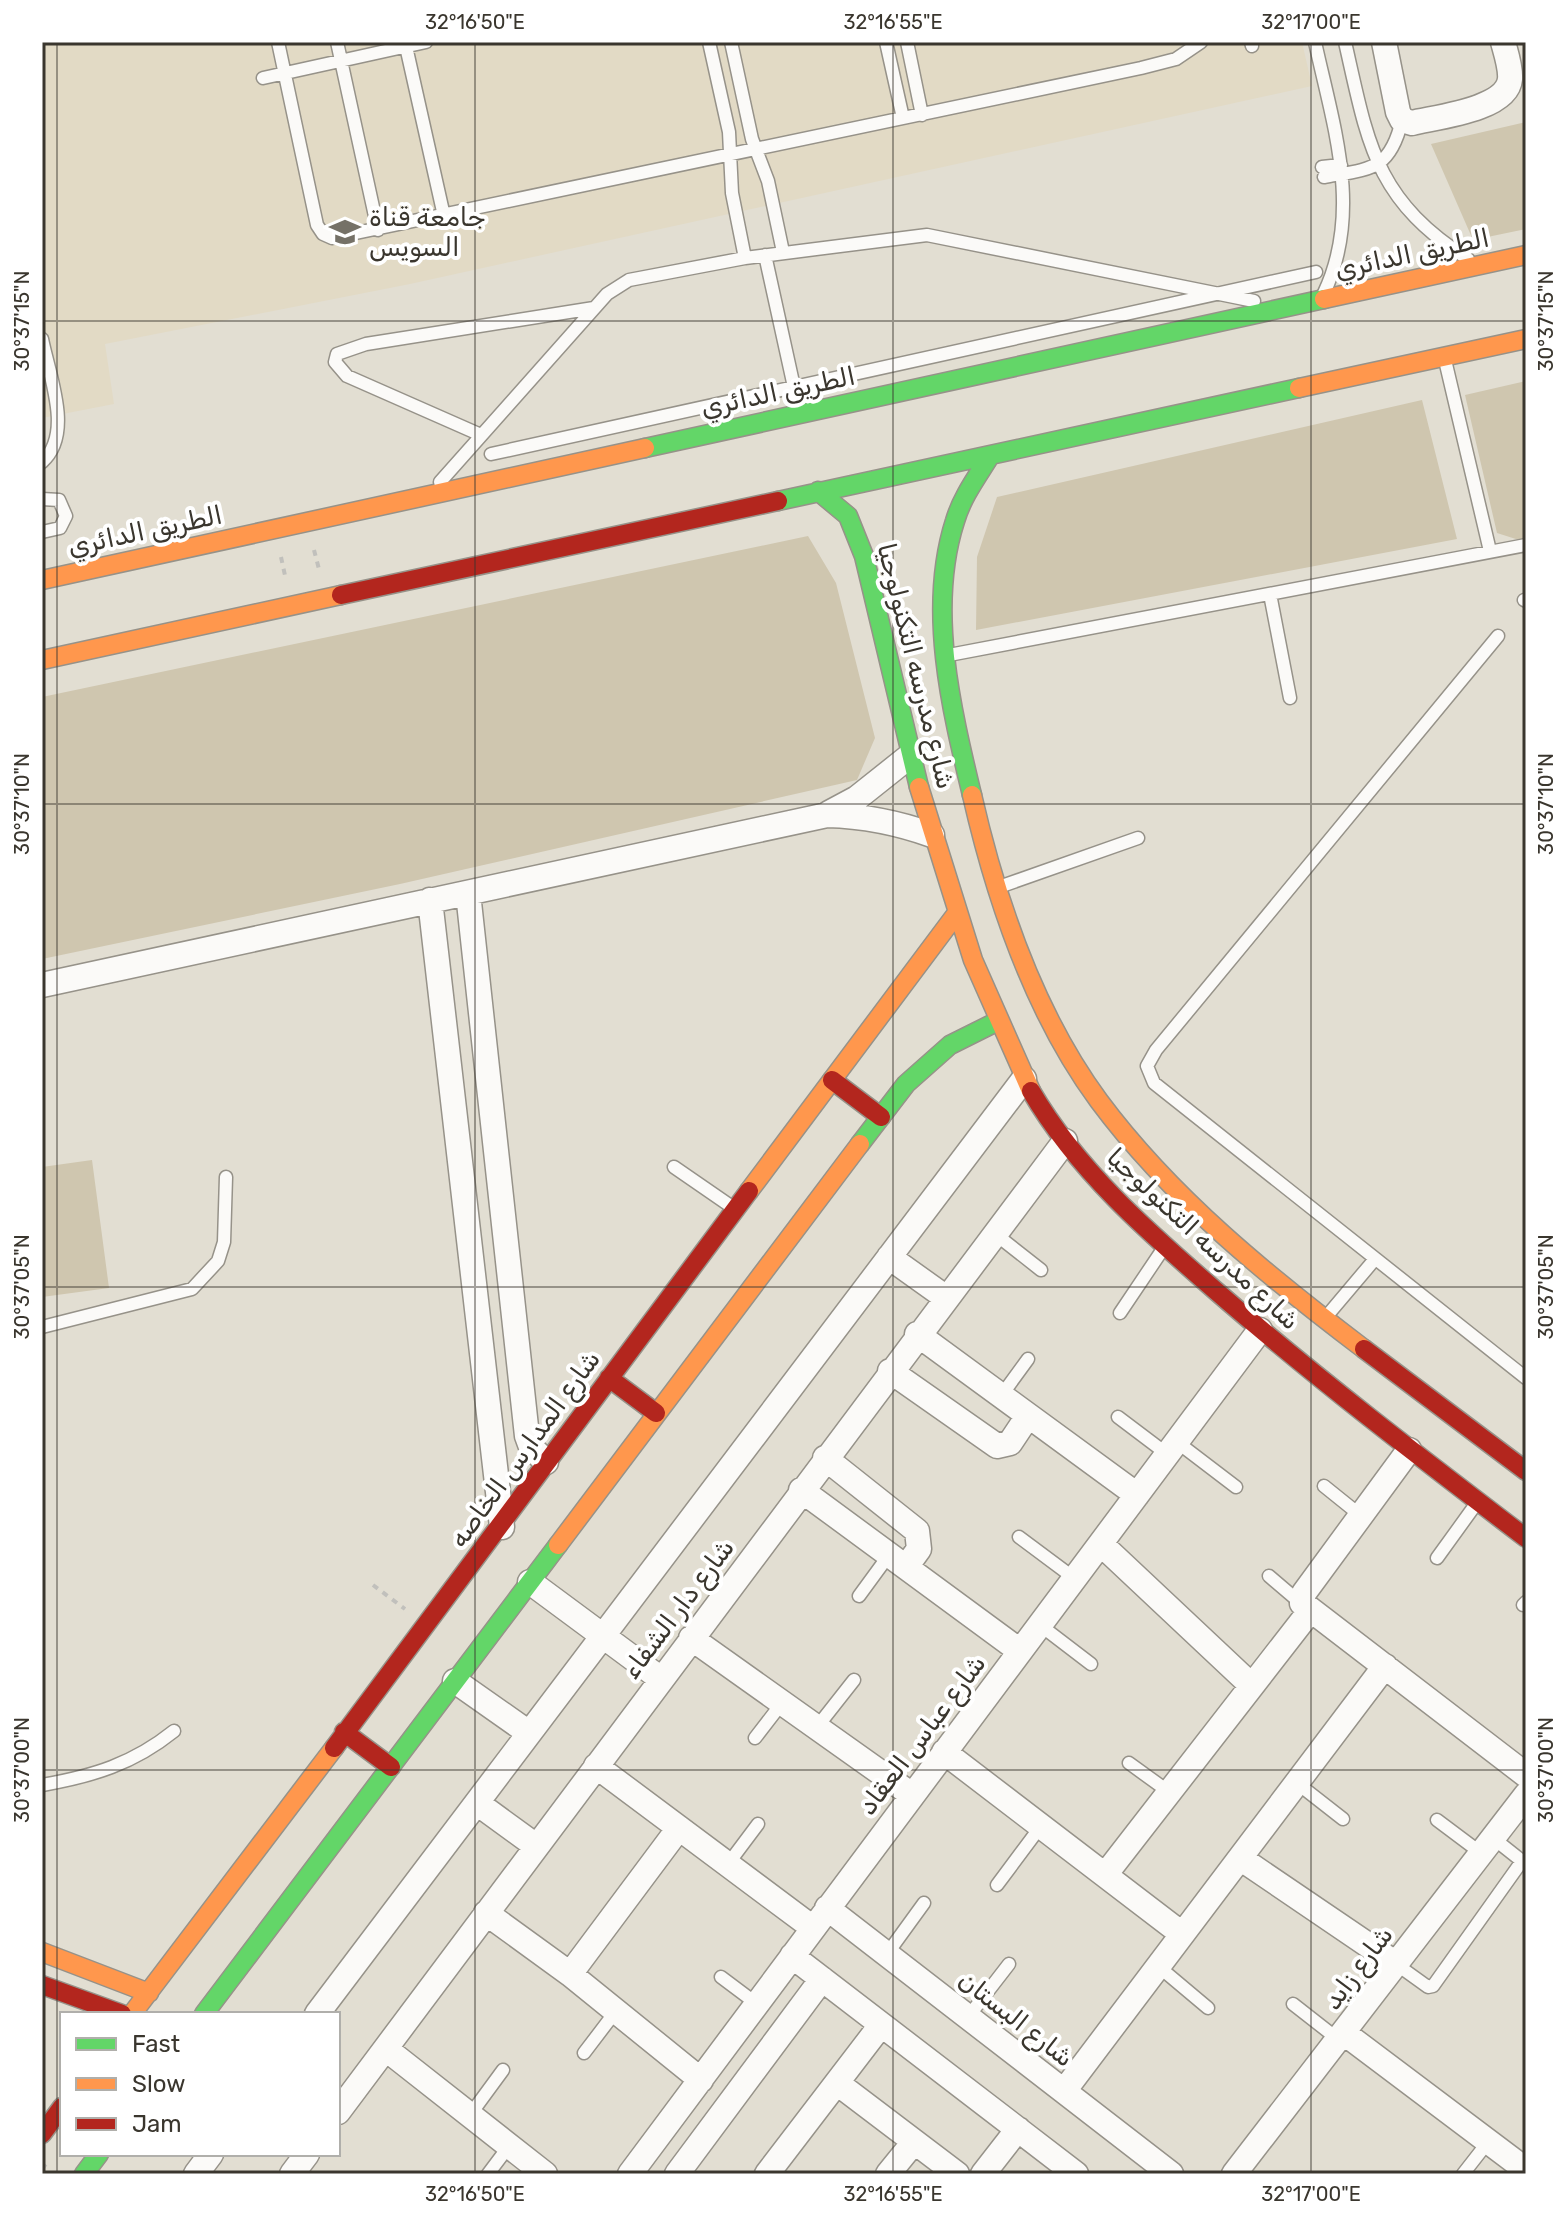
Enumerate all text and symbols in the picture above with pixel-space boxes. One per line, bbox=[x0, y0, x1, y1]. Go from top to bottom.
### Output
text: 32°16'50"E bbox=[425, 10, 525, 34]
text: 32°16'55"E bbox=[843, 10, 943, 34]
text: 32°17'00"E bbox=[1261, 10, 1361, 34]
place label: جامعة قناة السويس bbox=[369, 202, 486, 263]
school or university icon: جامعة قناة السويس bbox=[328, 215, 362, 249]
street label: الطريق الدائري bbox=[1332, 222, 1493, 287]
text: 30°37'15"N bbox=[10, 271, 34, 371]
text: 30°37'15"N bbox=[1534, 271, 1558, 371]
street label: الطريق الدائري bbox=[698, 360, 859, 425]
street label: الطريق الدائري bbox=[65, 499, 226, 564]
street label: شارع مدرسه التكنولوجيا bbox=[869, 540, 962, 793]
text: 30°37'10"N bbox=[10, 753, 34, 855]
text: 30°37'10"N bbox=[1534, 753, 1558, 855]
street label: شارع مدرسه التكنولوجيا bbox=[1099, 1142, 1306, 1338]
text: 30°37'05"N bbox=[10, 1234, 34, 1340]
text: 30°37'05"N bbox=[1534, 1234, 1558, 1340]
street label: شارع المدارس الخاصه bbox=[443, 1344, 609, 1555]
street label: شارع دار الشفاء bbox=[615, 1533, 742, 1686]
street label: شارع عباس العقاد bbox=[852, 1649, 994, 1822]
text: 30°37'00"N bbox=[10, 1717, 34, 1823]
text: 30°37'00"N bbox=[1534, 1717, 1558, 1823]
street label: شارع زايد bbox=[1316, 1920, 1401, 2017]
street label: شارع البستان bbox=[951, 1964, 1080, 2075]
legend bbox=[60, 2012, 340, 2156]
text: Fast bbox=[132, 2030, 180, 2058]
text: Slow bbox=[132, 2070, 185, 2098]
text: Jam bbox=[132, 2110, 182, 2138]
text: 32°16'50"E bbox=[425, 2182, 525, 2206]
text: 32°16'55"E bbox=[843, 2182, 943, 2206]
text: 32°17'00"E bbox=[1261, 2182, 1361, 2206]

